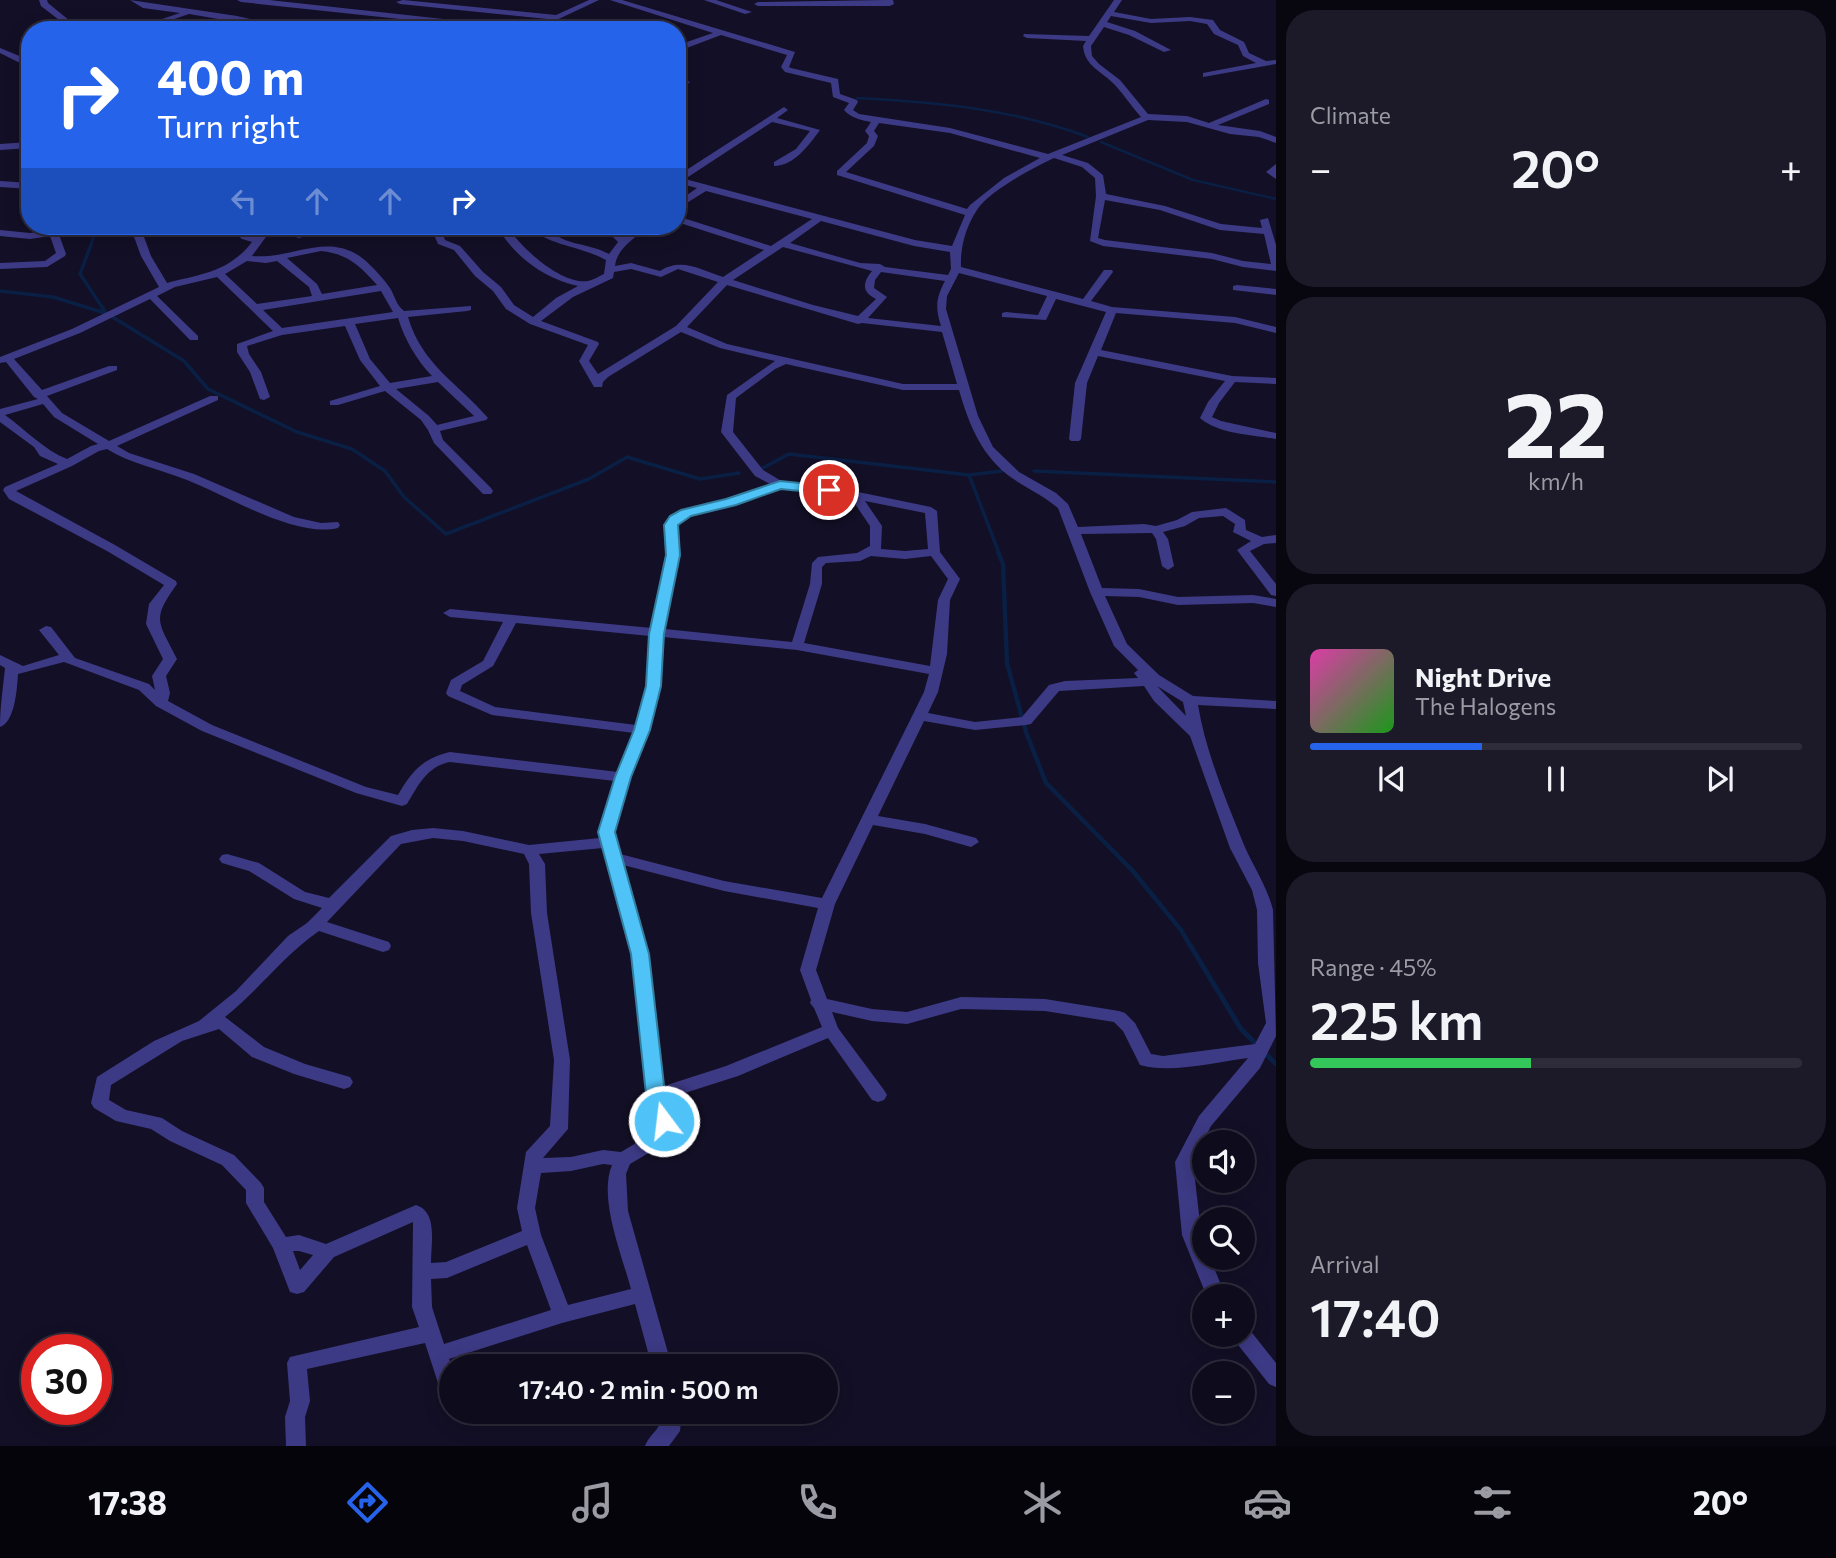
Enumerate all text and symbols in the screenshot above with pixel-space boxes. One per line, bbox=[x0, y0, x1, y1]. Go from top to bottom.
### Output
text: 400 m bbox=[157, 45, 304, 105]
icon: right bbox=[42, 49, 133, 140]
text: Climate bbox=[1310, 101, 1391, 129]
text: Turn right bbox=[157, 105, 300, 145]
text: 20° bbox=[1511, 135, 1600, 199]
text: − bbox=[1310, 144, 1332, 191]
text: + bbox=[1780, 144, 1802, 191]
icon: left bbox=[225, 182, 263, 220]
icon: ahead bbox=[298, 182, 336, 220]
icon: ahead bbox=[371, 182, 409, 220]
icon: right bbox=[444, 182, 482, 220]
text: 22 bbox=[1504, 365, 1608, 477]
pin bbox=[799, 460, 859, 520]
text: km/h bbox=[1528, 467, 1584, 495]
icon: arrive bbox=[810, 471, 848, 509]
text: Night Drive bbox=[1415, 661, 1551, 692]
text: The Halogens bbox=[1415, 692, 1556, 720]
icon: previous bbox=[1373, 760, 1411, 798]
icon: pause bbox=[1537, 760, 1575, 798]
icon: next bbox=[1701, 760, 1739, 798]
text: Range · 45% bbox=[1310, 953, 1436, 981]
text: 225 km bbox=[1310, 987, 1483, 1051]
position arrow bbox=[627, 1084, 701, 1158]
map controls bbox=[1192, 1130, 1255, 1424]
button: sound bbox=[1192, 1130, 1255, 1193]
button: search bbox=[1192, 1207, 1255, 1270]
text: Arrival bbox=[1310, 1250, 1380, 1278]
button: + bbox=[1192, 1284, 1255, 1347]
text: 17:40 bbox=[1310, 1284, 1441, 1348]
speed limit sign: 30 bbox=[21, 1334, 112, 1425]
button: − bbox=[1192, 1361, 1255, 1424]
text: 17:40 · 2 min · 500 m bbox=[519, 1373, 758, 1404]
icon: directions bbox=[343, 1478, 392, 1527]
icon: music bbox=[568, 1478, 617, 1527]
icon: phone bbox=[793, 1478, 842, 1527]
icon: climate bbox=[1018, 1478, 1067, 1527]
icon: car bbox=[1243, 1478, 1292, 1527]
icon: filters bbox=[1468, 1478, 1517, 1527]
text: 17:38 bbox=[88, 1482, 167, 1522]
text: 20° bbox=[1693, 1482, 1748, 1522]

